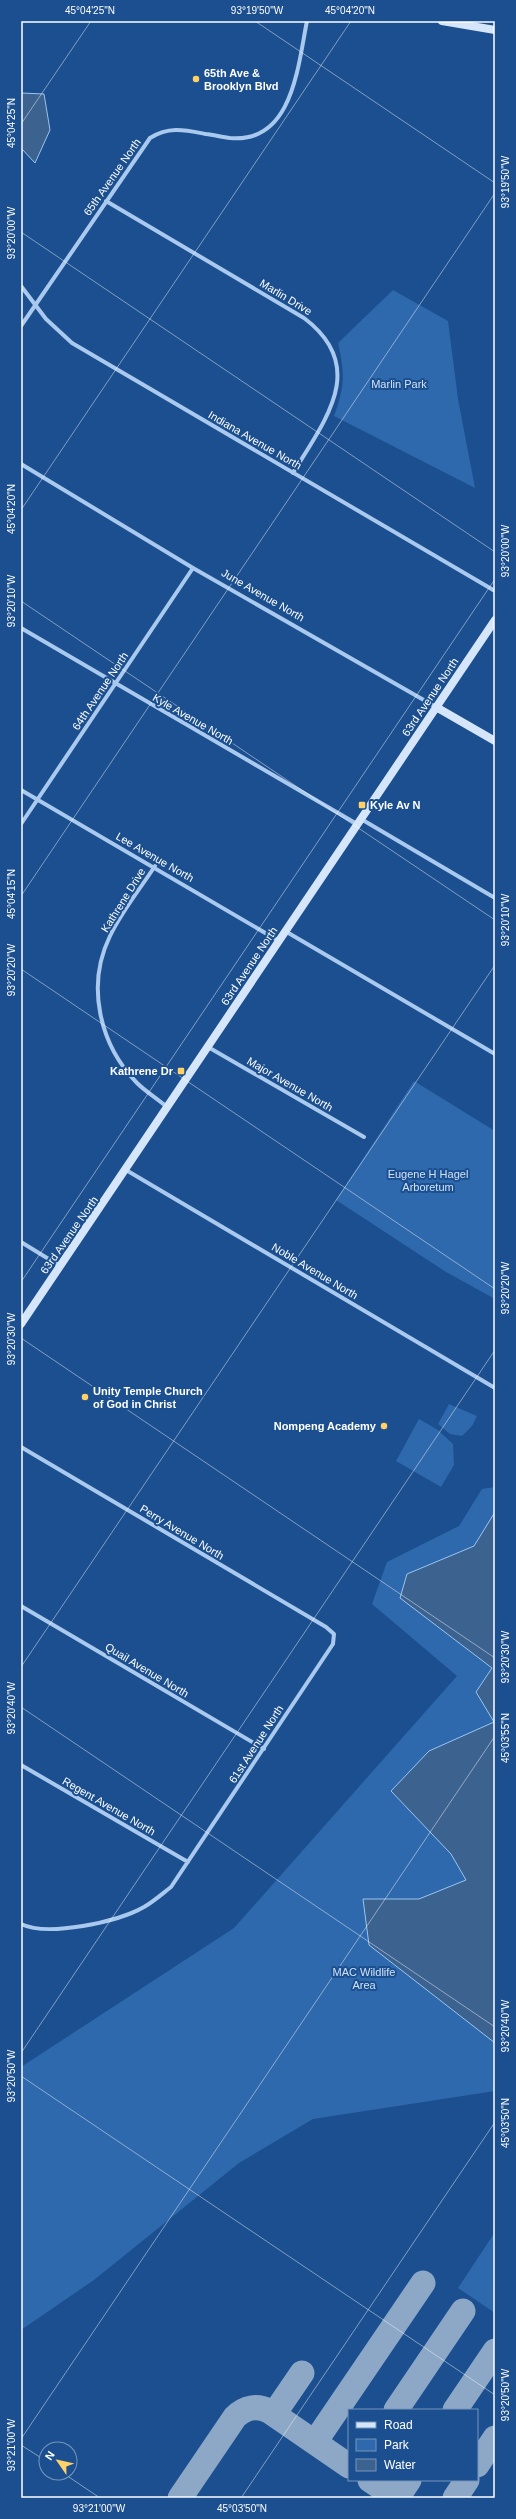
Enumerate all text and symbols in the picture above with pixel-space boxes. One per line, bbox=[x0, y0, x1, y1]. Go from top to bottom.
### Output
text: 45°04'25"N bbox=[65, 5, 115, 16]
text: 93°19'50"W bbox=[231, 5, 284, 16]
text: 45°04'20"N bbox=[325, 5, 375, 16]
place label: 65th Ave & Brooklyn Blvd bbox=[204, 67, 279, 92]
marker: 65th Ave & Brooklyn Blvd bbox=[191, 74, 201, 84]
text: 45°04'25"N bbox=[6, 98, 17, 148]
street label: 65th Avenue North bbox=[81, 136, 143, 218]
text: 93°19'50"W bbox=[500, 155, 511, 208]
text: 93°20'00"W bbox=[6, 206, 17, 259]
street label: Marlin Drive bbox=[258, 277, 314, 317]
park label: Marlin Park bbox=[371, 378, 427, 390]
street label: Indiana Avenue North bbox=[206, 408, 304, 472]
text: 45°04'20"N bbox=[6, 484, 17, 534]
text: 93°20'00"W bbox=[500, 524, 511, 577]
street label: June Avenue North bbox=[220, 566, 306, 624]
text: 93°20'10"W bbox=[6, 574, 17, 627]
street label: 64th Avenue North bbox=[70, 650, 130, 732]
street label: 63rd Avenue North bbox=[399, 656, 461, 738]
street label: Kyle Avenue North bbox=[151, 691, 235, 747]
place label: Kyle Av N bbox=[370, 799, 421, 811]
marker: Kyle Av N bbox=[357, 800, 367, 810]
street label: Lee Avenue North bbox=[114, 830, 196, 884]
street label: Kathrene Drive bbox=[98, 866, 148, 934]
text: 45°04'15"N bbox=[6, 869, 17, 919]
text: 93°20'10"W bbox=[500, 893, 511, 946]
street label: 63rd Avenue North bbox=[218, 925, 280, 1007]
text: 93°20'20"W bbox=[6, 943, 17, 996]
street label: Major Avenue North bbox=[245, 1055, 335, 1113]
place label: Kathrene Dr bbox=[110, 1065, 174, 1077]
marker: Kathrene Dr bbox=[176, 1066, 186, 1076]
park label: Eugene H Hagel Arboretum bbox=[388, 1168, 468, 1193]
street label: 63rd Avenue North bbox=[38, 1194, 100, 1276]
street label: Noble Avenue North bbox=[270, 1241, 360, 1301]
text: 93°20'20"W bbox=[500, 1261, 511, 1314]
text: 93°20'30"W bbox=[6, 1312, 17, 1365]
place label: Unity Temple Church of God in Christ bbox=[93, 1385, 203, 1410]
marker: Unity Temple Church of God in Christ bbox=[80, 1392, 90, 1402]
place label: Nompeng Academy bbox=[274, 1420, 377, 1432]
marker: Nompeng Academy bbox=[379, 1421, 389, 1431]
street label: Perry Avenue North bbox=[138, 1502, 226, 1562]
text: 93°20'30"W bbox=[500, 1630, 511, 1683]
street label: Quail Avenue North bbox=[103, 1640, 191, 1700]
text: 93°20'40"W bbox=[6, 1681, 17, 1734]
street label: 61st Avenue North bbox=[226, 1703, 286, 1785]
text: 45°03'55"N bbox=[500, 1713, 511, 1763]
street label: Regent Avenue North bbox=[61, 1775, 157, 1837]
park label: MAC Wildlife Area bbox=[333, 1966, 395, 1991]
text: 93°20'40"W bbox=[500, 1999, 511, 2052]
text: 93°20'50"W bbox=[6, 2049, 17, 2102]
text: 45°03'50"N bbox=[500, 2098, 511, 2148]
text: 93°20'50"W bbox=[500, 2368, 511, 2421]
legend bbox=[348, 2409, 478, 2481]
text: 93°21'00"W bbox=[6, 2418, 17, 2471]
text: Road bbox=[384, 2418, 413, 2432]
text: Park bbox=[384, 2438, 410, 2452]
north arrow bbox=[38, 2441, 78, 2481]
text: N bbox=[43, 2449, 57, 2462]
text: Water bbox=[384, 2458, 416, 2472]
text: 93°21'00"W bbox=[73, 2503, 126, 2514]
text: 45°03'50"N bbox=[217, 2503, 267, 2514]

